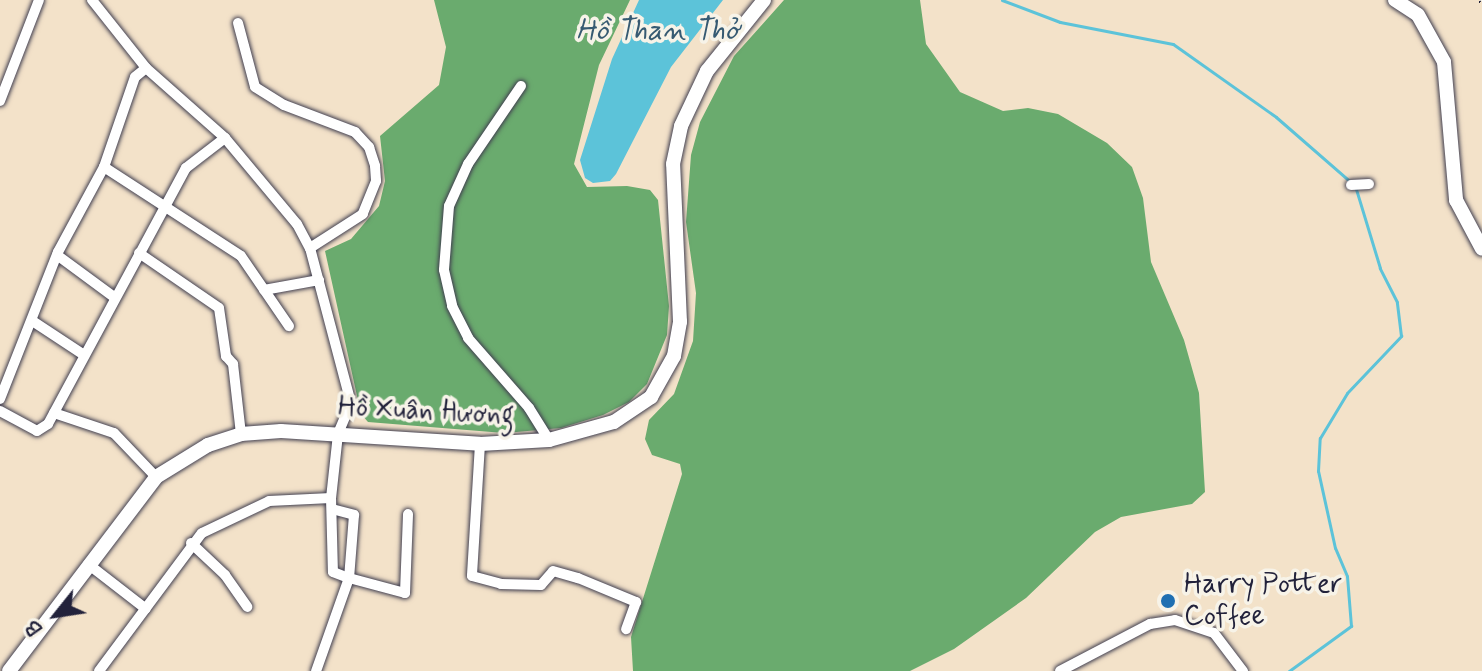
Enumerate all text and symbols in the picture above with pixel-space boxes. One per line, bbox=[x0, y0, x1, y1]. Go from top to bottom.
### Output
water label: Hồ Than Thở bbox=[576, 13, 740, 49]
street label: Hồ Xuân Hương bbox=[336, 391, 516, 433]
place label: Harry Potter Coffee bbox=[1184, 568, 1340, 634]
north arrow bbox=[16, 575, 96, 655]
marker: Harry Potter Coffee bbox=[1159, 592, 1177, 610]
text: B bbox=[20, 614, 51, 640]

